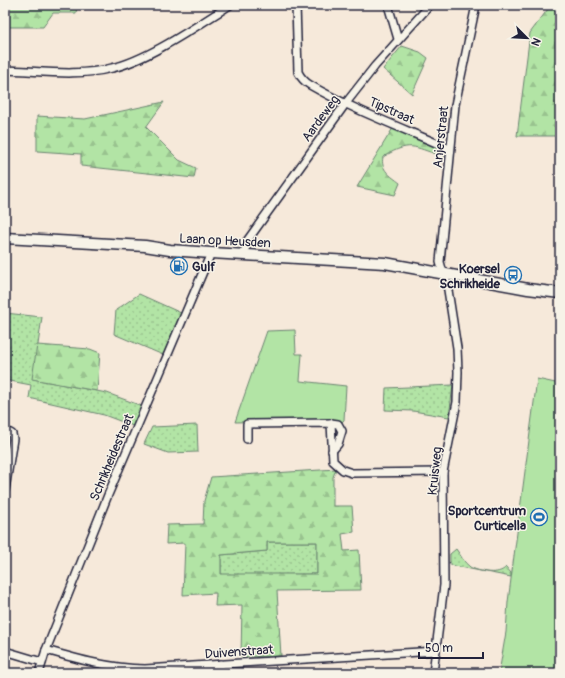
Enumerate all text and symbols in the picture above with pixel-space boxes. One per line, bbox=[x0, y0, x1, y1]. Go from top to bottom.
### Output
north arrow bbox=[507, 18, 547, 58]
text: N bbox=[528, 36, 543, 48]
street label: Aardeweg bbox=[299, 92, 343, 145]
street label: Tipstraat bbox=[366, 94, 418, 128]
street label: Anjerstraat bbox=[430, 104, 452, 169]
street label: Laan op Heusden bbox=[179, 231, 271, 251]
fuel station icon: Gulf bbox=[169, 256, 189, 276]
place label: Gulf bbox=[192, 259, 216, 275]
place label: Koersel Schrikheide bbox=[440, 261, 501, 292]
bus stop icon: Koersel Schrikheide bbox=[503, 265, 523, 285]
street label: Schrikheidestraat bbox=[86, 411, 138, 503]
street label: Kruisweg bbox=[424, 446, 446, 496]
place label: Sportcentrum Curticella bbox=[448, 503, 526, 534]
sports icon: Sportcentrum Curticella bbox=[529, 507, 549, 527]
scale bar bbox=[419, 634, 483, 660]
text: 50 m bbox=[425, 641, 453, 656]
street label: Duivenstraat bbox=[204, 642, 275, 662]

